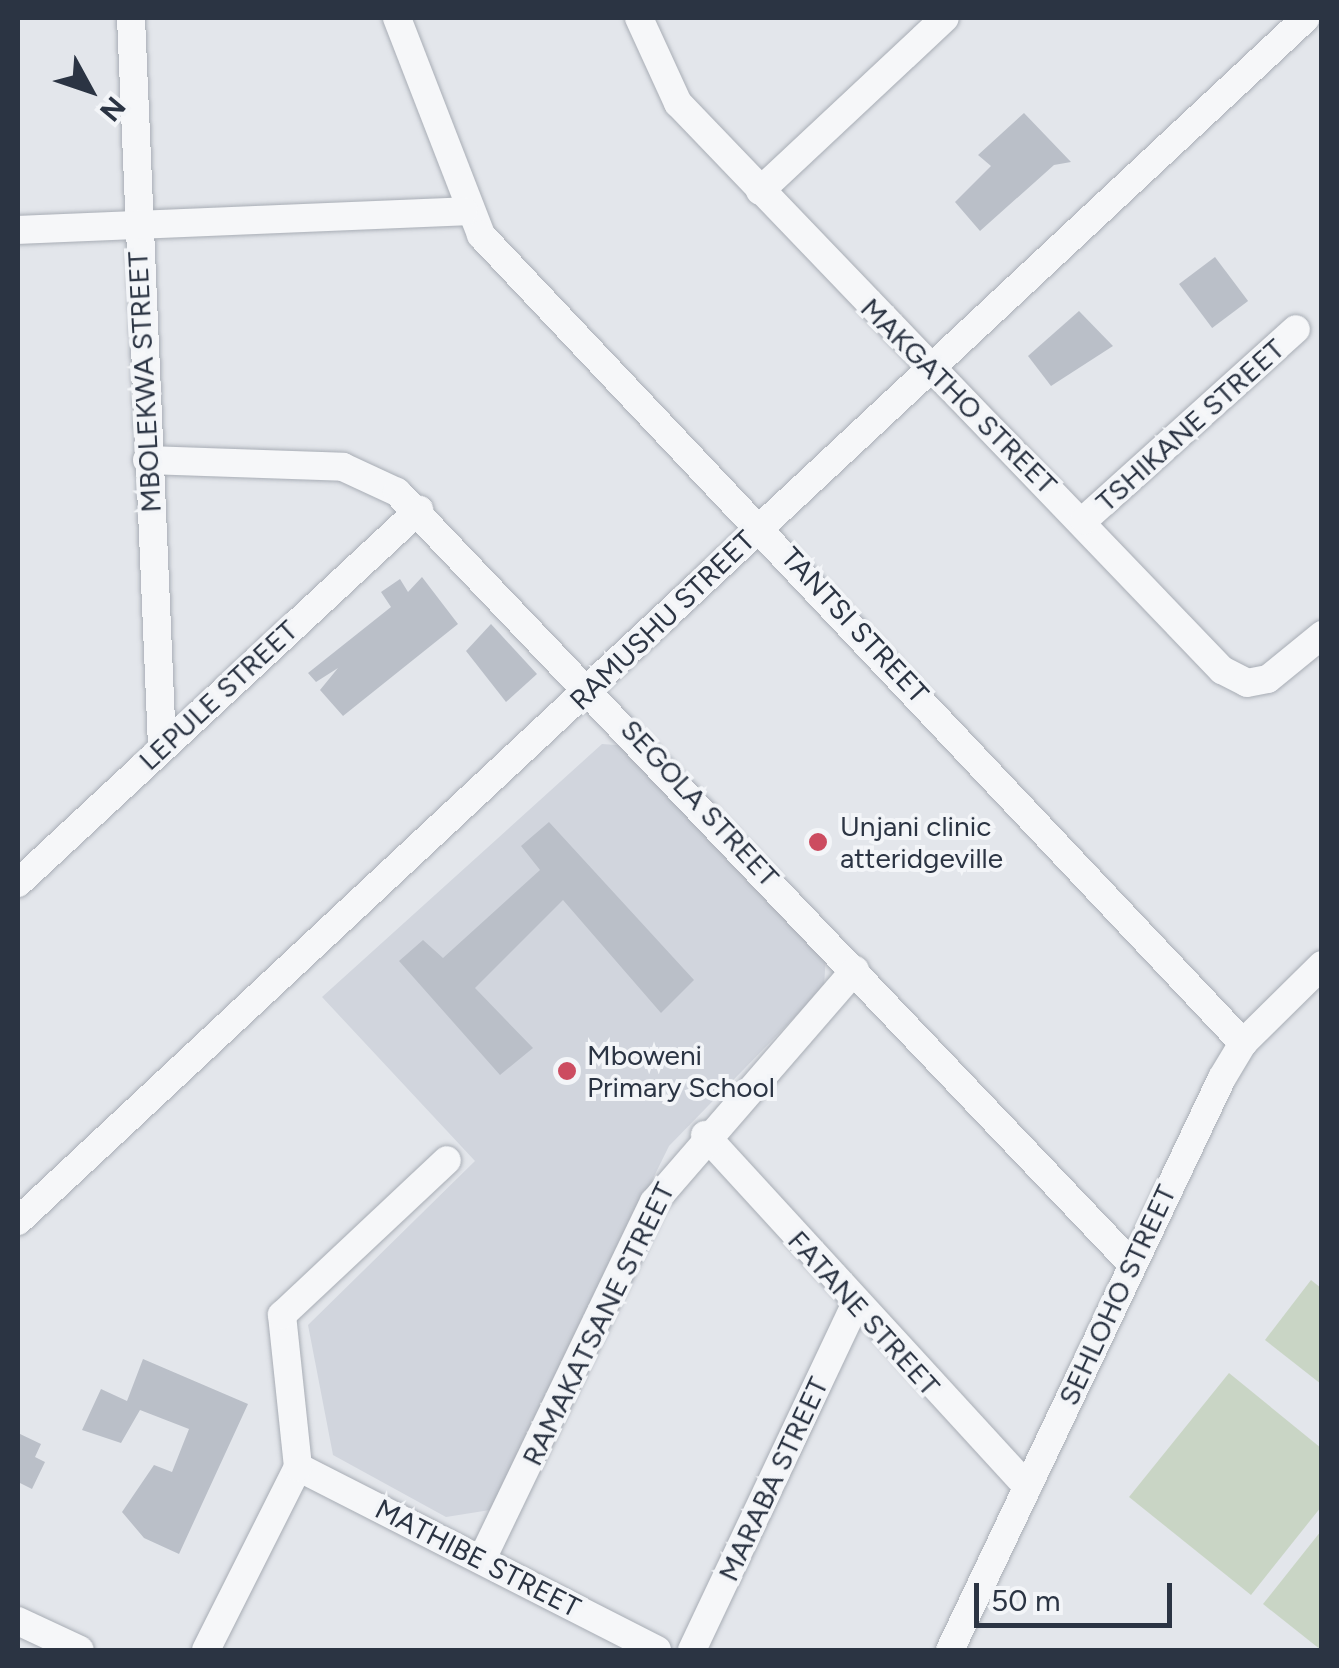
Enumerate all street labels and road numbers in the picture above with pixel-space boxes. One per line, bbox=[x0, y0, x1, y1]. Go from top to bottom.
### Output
street label: MBOLEKWA STREET bbox=[120, 251, 168, 513]
street label: MAKGATHO STREET bbox=[854, 291, 1064, 501]
street label: TSHIKANE STREET bbox=[1089, 332, 1291, 518]
street label: RAMUSHU STREET bbox=[563, 523, 761, 717]
street label: TANTSI STREET bbox=[774, 540, 936, 710]
street label: LEPULE STREET bbox=[132, 613, 304, 777]
street label: SEGOLA STREET bbox=[614, 713, 786, 893]
street label: RAMAKATSANE STREET bbox=[515, 1177, 681, 1471]
street label: SEHLOHO STREET bbox=[1051, 1180, 1183, 1410]
street label: FATANE STREET bbox=[781, 1224, 947, 1402]
street label: MARABA STREET bbox=[711, 1372, 835, 1586]
street label: MATHIBE STREET bbox=[370, 1492, 586, 1624]

